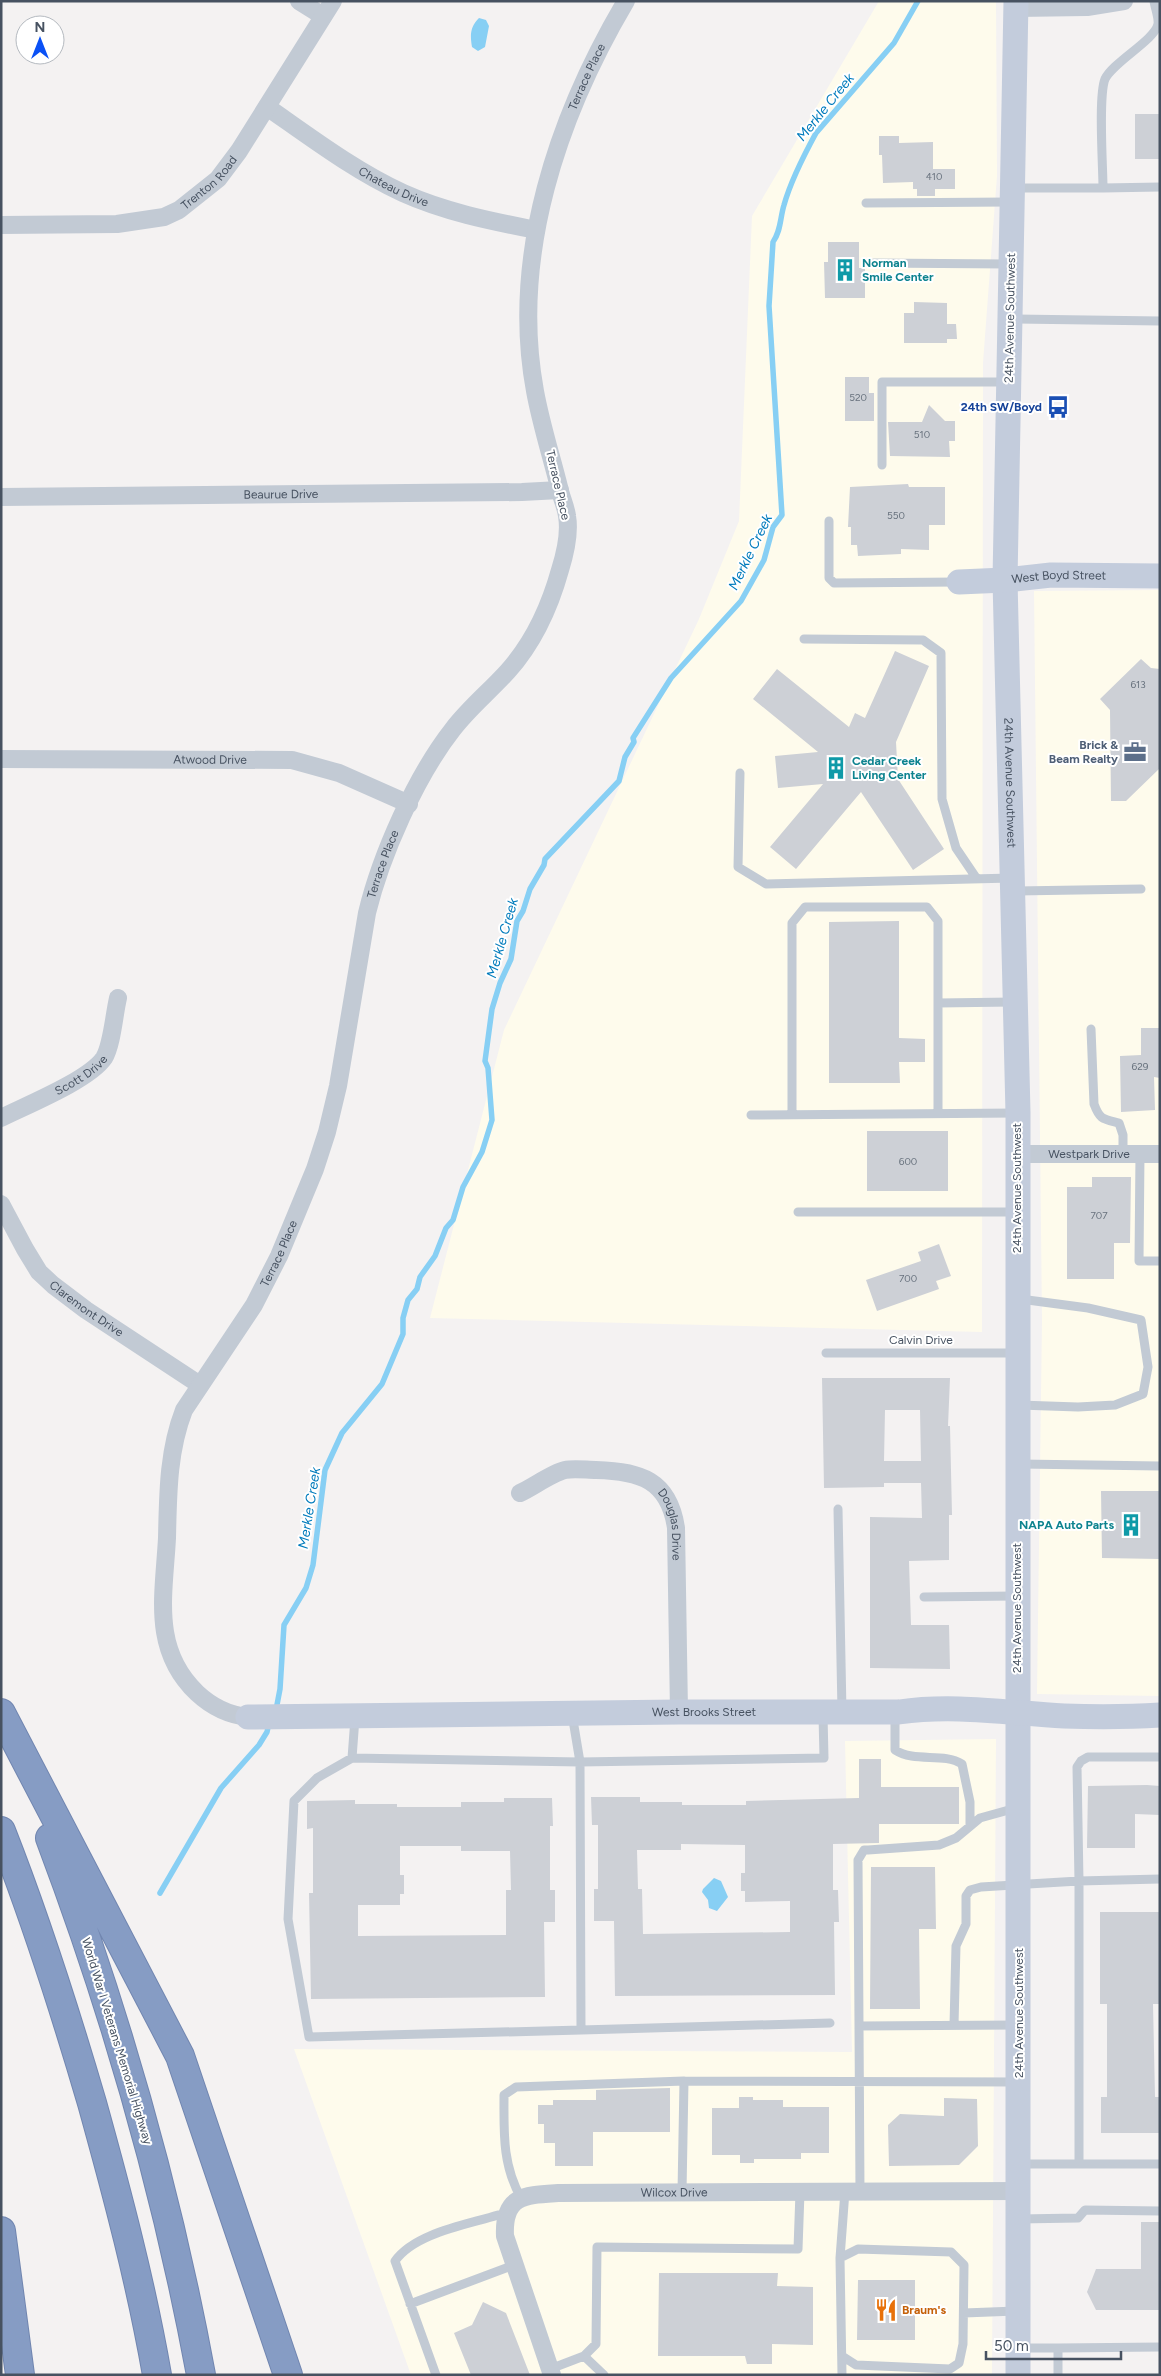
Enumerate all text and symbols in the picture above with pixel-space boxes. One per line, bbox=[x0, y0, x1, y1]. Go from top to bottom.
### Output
north arrow bbox=[15, 15, 65, 65]
text: N bbox=[35, 19, 45, 36]
street label: Terrace Place bbox=[566, 41, 608, 112]
water label: Merkle Creek bbox=[793, 69, 859, 145]
street label: Trenton Road bbox=[178, 153, 240, 212]
street label: Chateau Drive bbox=[356, 164, 431, 210]
house number: 410 bbox=[926, 170, 942, 183]
street label: 24th Avenue Southwest bbox=[1002, 252, 1018, 383]
place label: Norman Smile Center bbox=[862, 256, 934, 284]
building icon: Norman Smile Center bbox=[832, 257, 858, 283]
house number: 520 bbox=[849, 391, 867, 404]
bus stop icon: 24th SW/Boyd bbox=[1045, 394, 1071, 420]
place label: 24th SW/Boyd bbox=[961, 400, 1042, 414]
house number: 510 bbox=[914, 428, 930, 441]
street label: Terrace Place bbox=[543, 449, 573, 522]
street label: Beaurue Drive bbox=[244, 487, 319, 502]
house number: 550 bbox=[887, 509, 905, 522]
water label: Merkle Creek bbox=[725, 510, 777, 593]
street label: West Boyd Street bbox=[1011, 568, 1107, 586]
house number: 613 bbox=[1130, 678, 1146, 691]
street label: 24th Avenue Southwest bbox=[1001, 718, 1019, 849]
place label: Brick & Beam Realty bbox=[1049, 738, 1118, 766]
office icon: Brick & Beam Realty bbox=[1122, 739, 1148, 765]
street label: Atwood Drive bbox=[173, 753, 247, 767]
place label: Cedar Creek Living Center bbox=[852, 754, 927, 782]
building icon: Cedar Creek Living Center bbox=[823, 755, 849, 781]
street label: Terrace Place bbox=[364, 827, 402, 900]
water label: Merkle Creek bbox=[483, 895, 522, 980]
street label: Scott Drive bbox=[53, 1052, 111, 1098]
house number: 629 bbox=[1132, 1060, 1149, 1073]
street label: 24th Avenue Southwest bbox=[1010, 1123, 1024, 1253]
street label: Westpark Drive bbox=[1048, 1147, 1130, 1161]
house number: 600 bbox=[899, 1155, 917, 1168]
house number: 707 bbox=[1090, 1209, 1108, 1222]
street label: Terrace Place bbox=[258, 1218, 300, 1289]
house number: 700 bbox=[899, 1272, 917, 1285]
street label: Claremont Drive bbox=[47, 1278, 126, 1340]
street label: Calvin Drive bbox=[889, 1333, 953, 1347]
water label: Merkle Creek bbox=[295, 1465, 325, 1550]
street label: Douglas Drive bbox=[655, 1486, 684, 1561]
building icon: NAPA Auto Parts bbox=[1118, 1512, 1144, 1538]
place label: NAPA Auto Parts bbox=[1019, 1518, 1114, 1532]
street label: 24th Avenue Southwest bbox=[1010, 1543, 1024, 1673]
street label: West Brooks Street bbox=[652, 1705, 756, 1719]
street label: World War I Veterans Memorial Highway bbox=[79, 1936, 155, 2147]
street label: 24th Avenue Southwest bbox=[1012, 1948, 1026, 2078]
street label: Wilcox Drive bbox=[641, 2185, 708, 2200]
restaurant icon: Braum's bbox=[873, 2297, 899, 2323]
place label: Braum's bbox=[902, 2303, 947, 2317]
scale bar bbox=[986, 2328, 1121, 2360]
text: 50 m bbox=[994, 2337, 1029, 2355]

